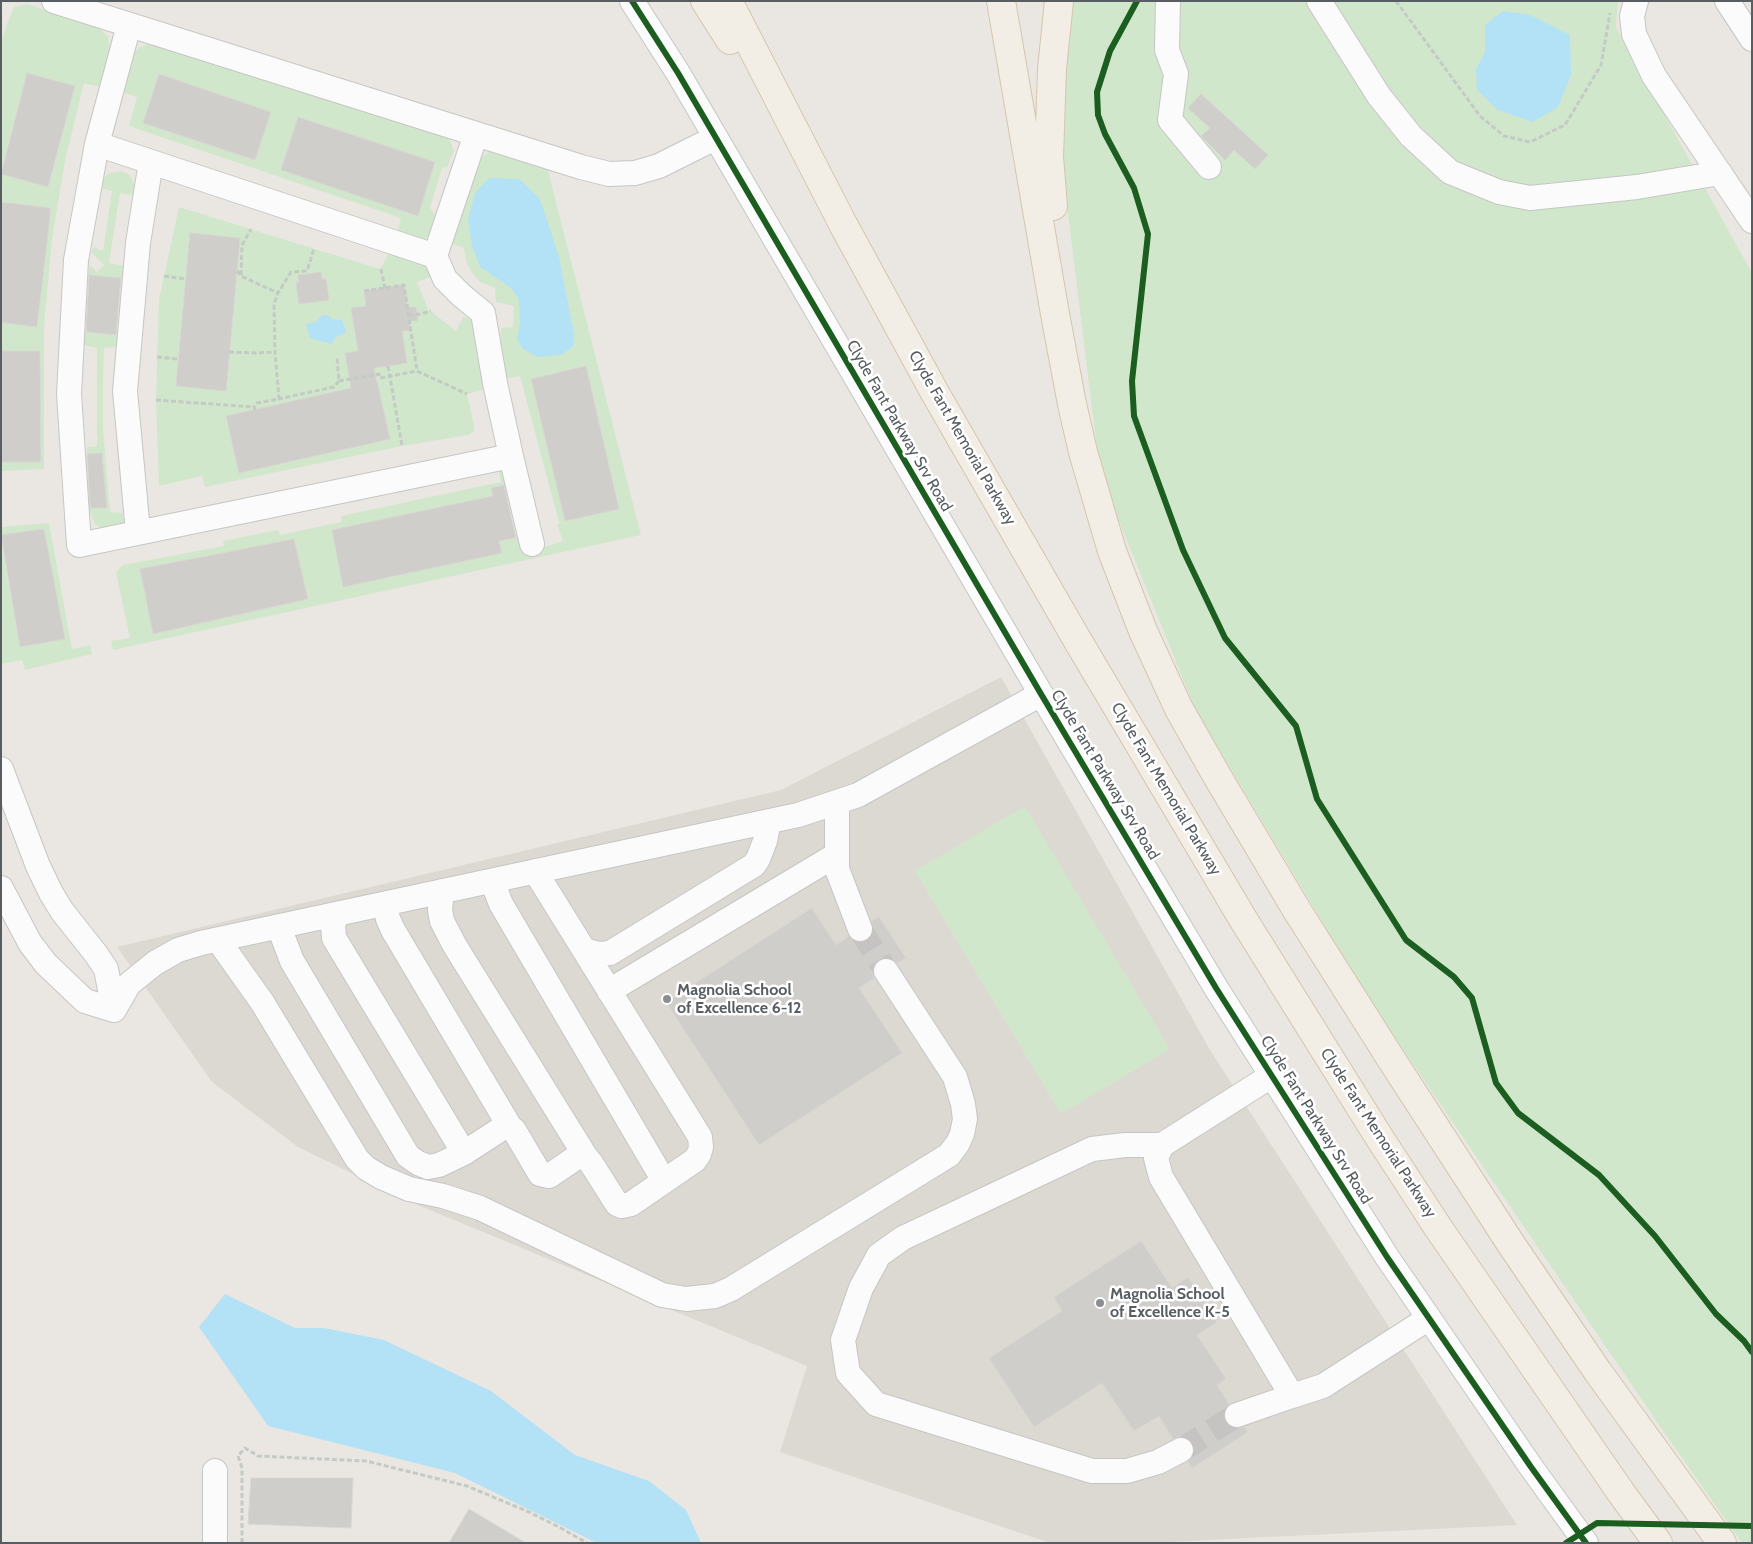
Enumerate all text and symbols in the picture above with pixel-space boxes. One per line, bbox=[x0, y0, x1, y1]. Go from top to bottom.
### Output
street label: Clyde Fant Parkway Srv Road bbox=[842, 337, 956, 515]
street label: Clyde Fant Memorial Parkway bbox=[904, 347, 1020, 529]
street label: Clyde Fant Parkway Srv Road bbox=[1047, 687, 1163, 863]
street label: Clyde Fant Memorial Parkway bbox=[1107, 699, 1225, 879]
place label: Magnolia School of Excellence 6-12 bbox=[677, 980, 802, 1018]
marker: Magnolia School of Excellence 6-12 bbox=[661, 993, 673, 1005]
street label: Clyde Fant Parkway Srv Road bbox=[1256, 1032, 1376, 1208]
street label: Clyde Fant Memorial Parkway bbox=[1316, 1045, 1440, 1221]
place label: Magnolia School of Excellence K-5 bbox=[1110, 1284, 1230, 1322]
marker: Magnolia School of Excellence K-5 bbox=[1094, 1297, 1106, 1309]

